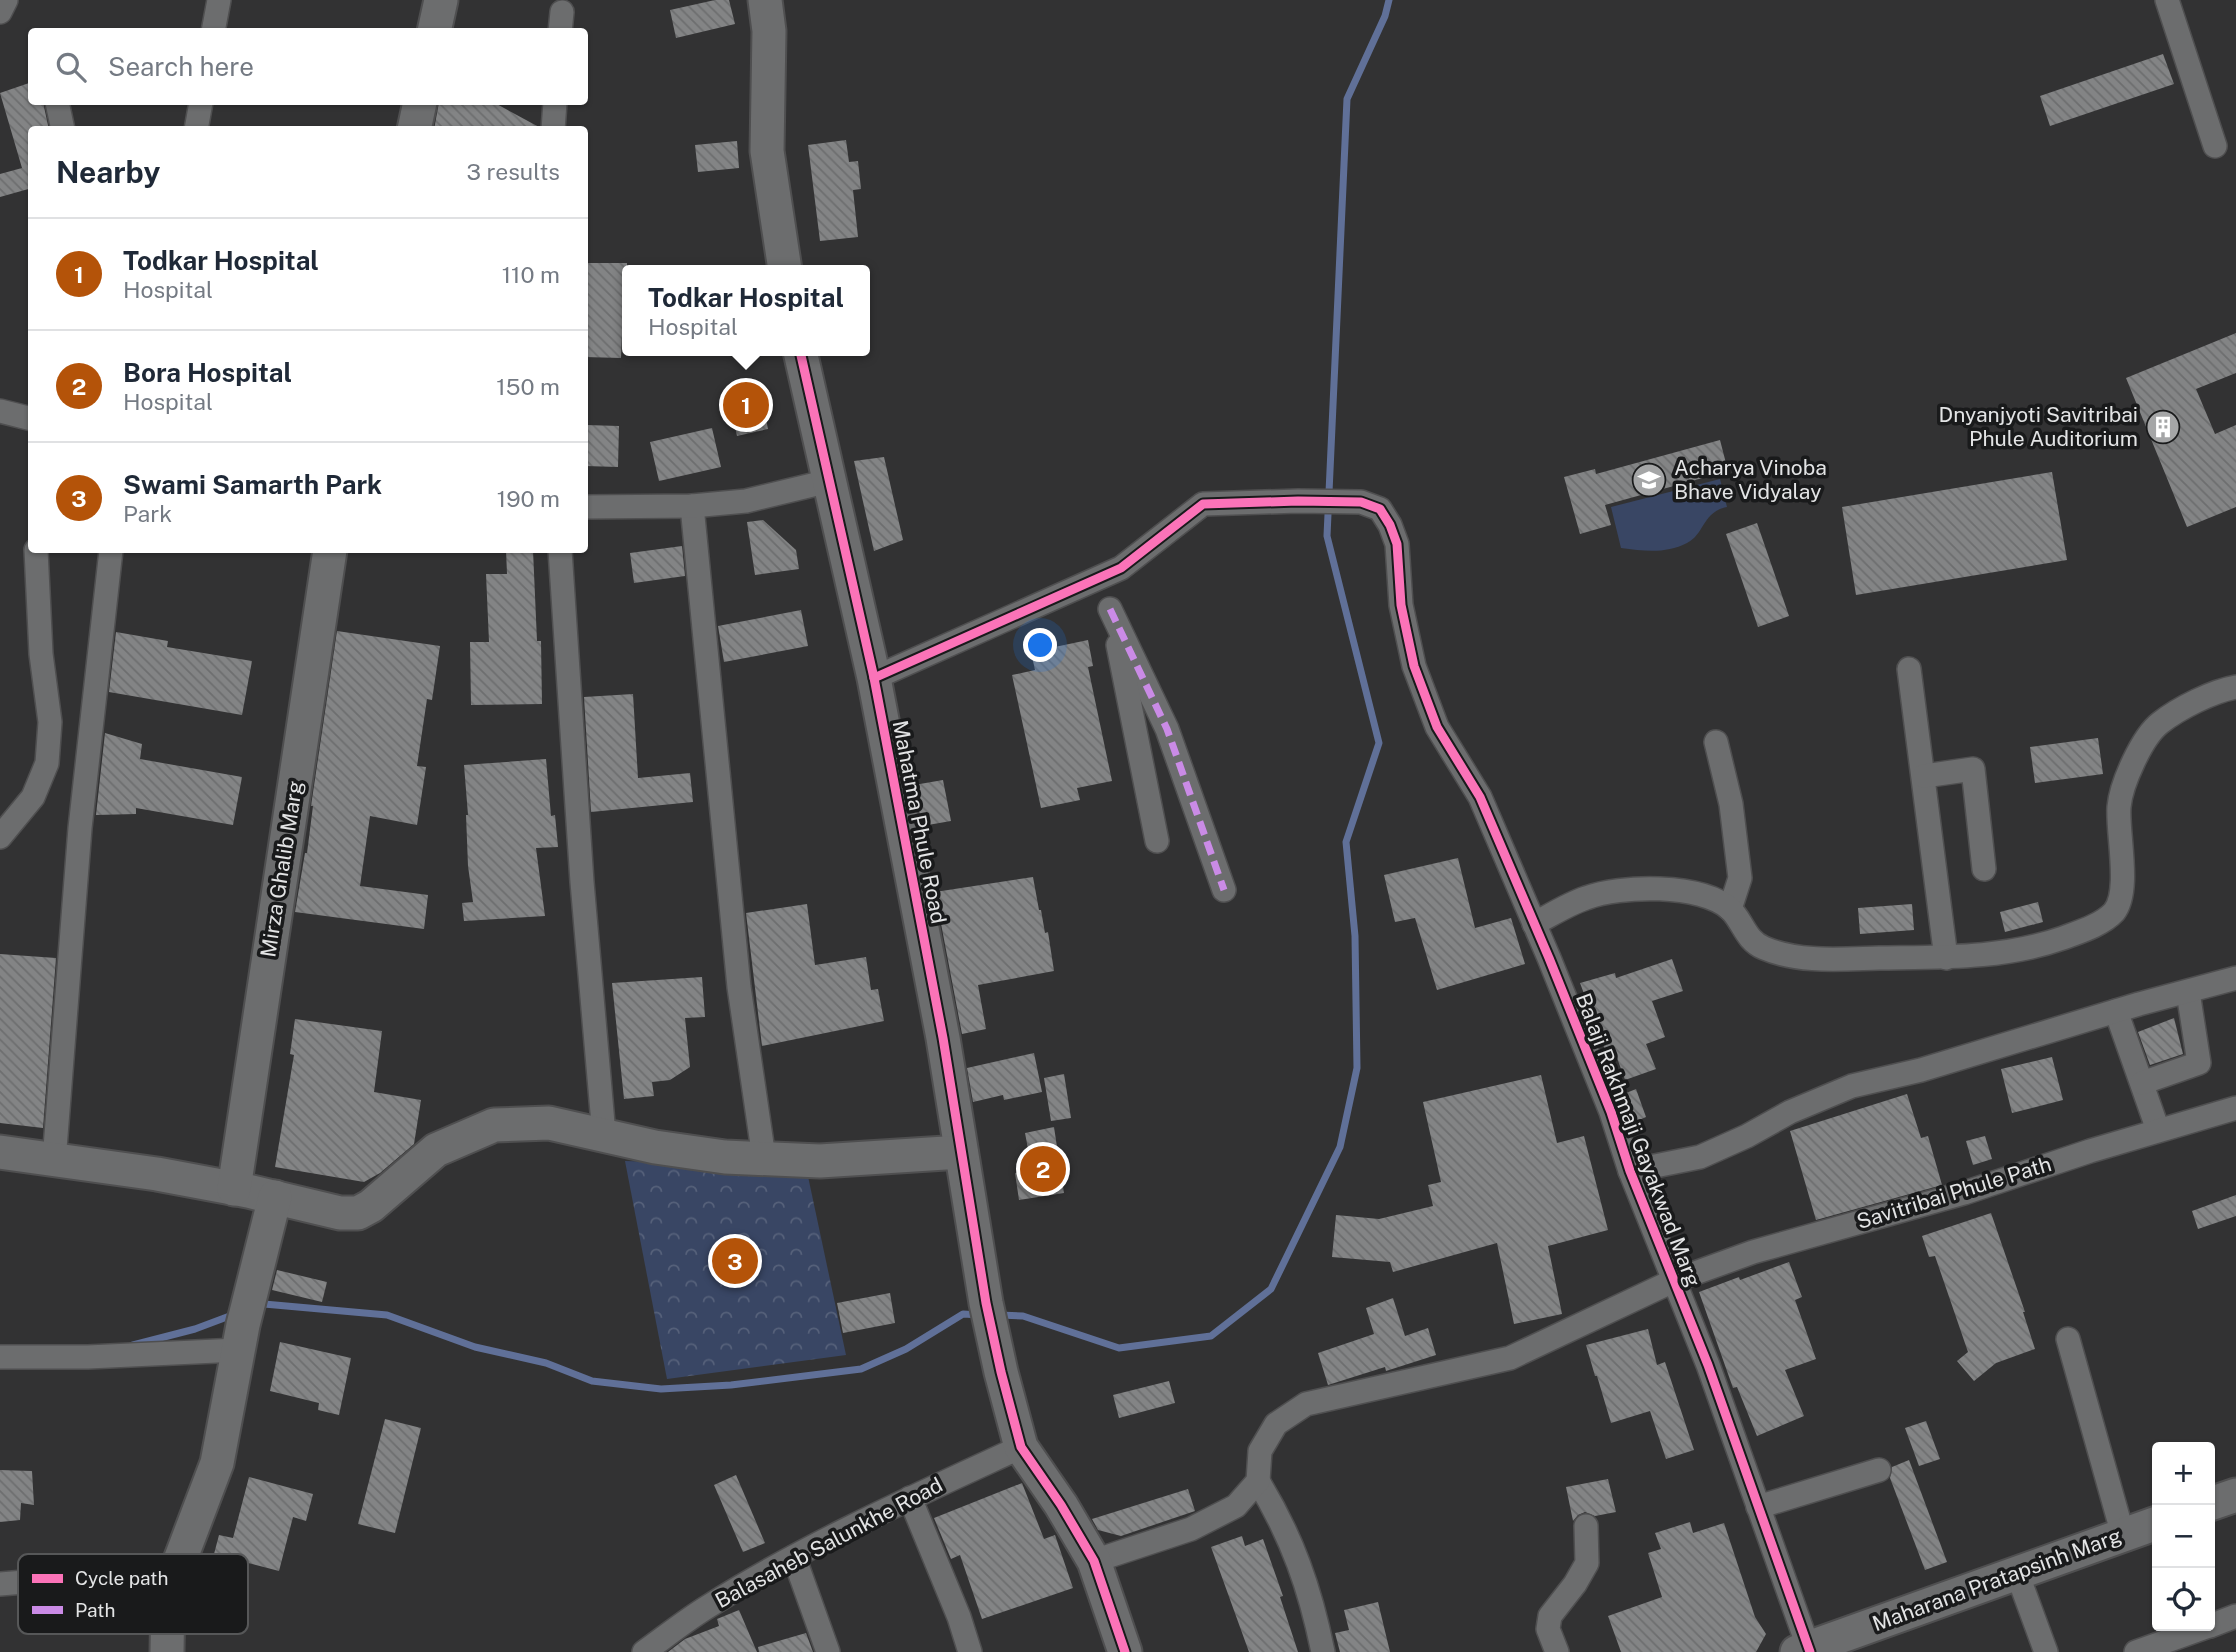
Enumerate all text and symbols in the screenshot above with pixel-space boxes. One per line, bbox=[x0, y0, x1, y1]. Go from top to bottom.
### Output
search box bbox=[28, 28, 588, 105]
icon: search bbox=[52, 48, 90, 86]
text: Search here bbox=[108, 51, 254, 82]
text: Nearby bbox=[56, 154, 160, 190]
text: 3 results bbox=[466, 158, 560, 185]
text: Todkar Hospital bbox=[123, 245, 319, 276]
text: 1 bbox=[74, 261, 84, 288]
text: 110 m bbox=[502, 261, 560, 288]
popup bbox=[622, 265, 870, 356]
text: Hospital bbox=[123, 276, 213, 303]
text: Todkar Hospital bbox=[648, 282, 844, 313]
text: Hospital bbox=[648, 313, 738, 340]
text: Bora Hospital bbox=[123, 357, 292, 388]
text: 2 bbox=[72, 373, 86, 400]
text: 150 m bbox=[496, 373, 560, 400]
pin: 1 bbox=[723, 379, 769, 431]
text: Hospital bbox=[123, 388, 213, 415]
place label: Dnyanjyoti Savitribai Phule Auditorium bbox=[1939, 402, 2138, 451]
building icon: Dnyanjyoti Savitribai Phule Auditorium bbox=[2144, 408, 2182, 446]
place label: Acharya Vinoba Bhave Vidyalay bbox=[1674, 455, 1827, 504]
school or university icon: Acharya Vinoba Bhave Vidyalay bbox=[1630, 461, 1668, 499]
text: Swami Samarth Park bbox=[123, 469, 382, 500]
text: 3 bbox=[71, 485, 87, 512]
text: 190 m bbox=[497, 485, 560, 512]
text: Park bbox=[123, 500, 172, 527]
your location bbox=[1023, 628, 1057, 662]
street label: Mahatma Phule Road bbox=[888, 718, 951, 926]
street label: Mirza Ghalib Marg bbox=[255, 779, 308, 959]
street label: Balaji Rakhmaji Gayakwad Marg bbox=[1571, 989, 1706, 1290]
pin: 2 bbox=[1020, 1143, 1066, 1195]
street label: Savitribai Phule Path bbox=[1854, 1151, 2054, 1234]
pin: 3 bbox=[712, 1235, 758, 1287]
map controls bbox=[2152, 1442, 2215, 1631]
button: + bbox=[2152, 1442, 2215, 1505]
street label: Balasaheb Salunkhe Road bbox=[711, 1472, 947, 1613]
button: − bbox=[2152, 1505, 2215, 1568]
street label: Maharana Pratapsinh Marg bbox=[1869, 1523, 2125, 1636]
legend bbox=[18, 1554, 248, 1634]
text: Cycle path bbox=[75, 1567, 168, 1589]
button: locate bbox=[2152, 1568, 2215, 1631]
text: Path bbox=[75, 1599, 115, 1621]

